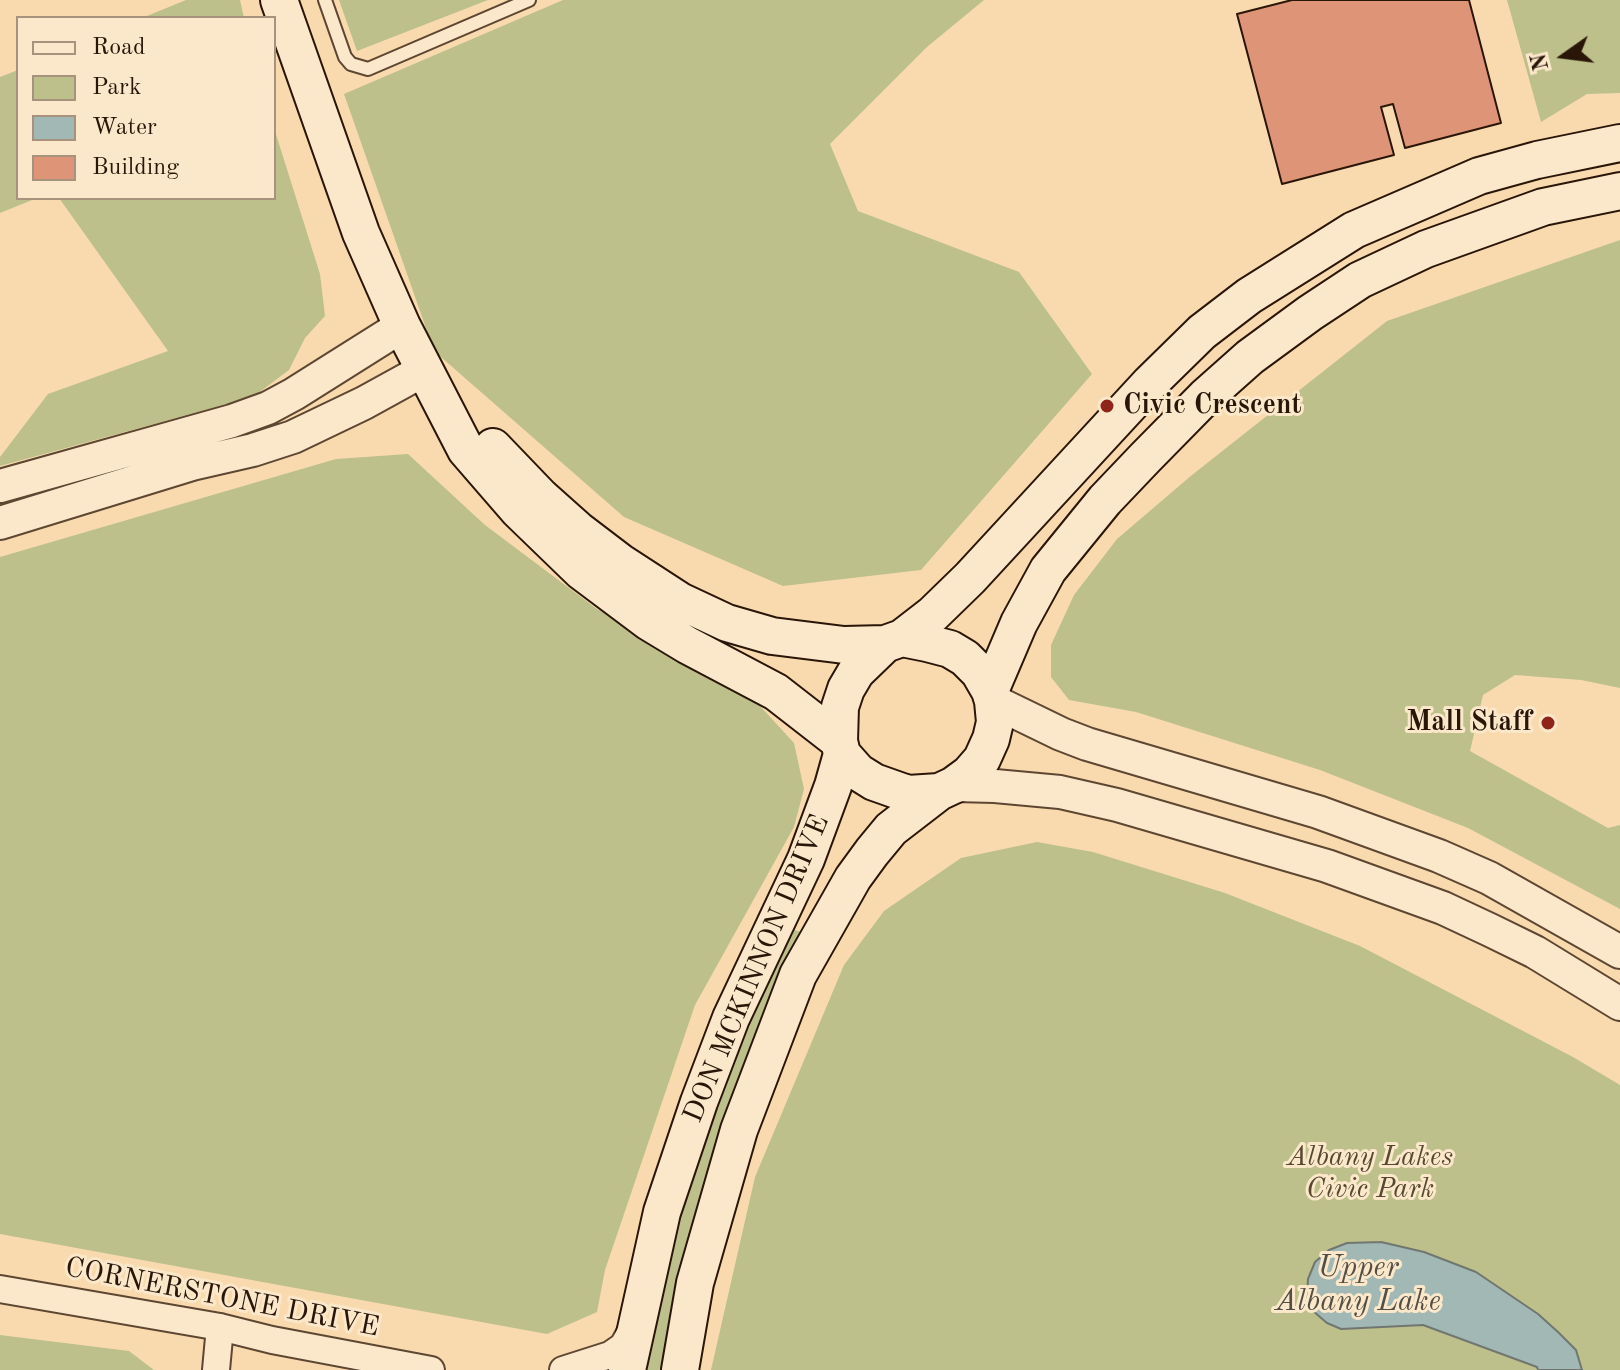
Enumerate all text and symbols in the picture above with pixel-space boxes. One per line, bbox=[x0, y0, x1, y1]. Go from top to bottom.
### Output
legend bbox=[16, 16, 276, 200]
north arrow bbox=[1524, 16, 1604, 96]
text: Road bbox=[92, 36, 145, 60]
text: N bbox=[1528, 51, 1553, 73]
text: Park bbox=[92, 76, 141, 100]
text: Water bbox=[92, 116, 157, 140]
text: Building bbox=[92, 156, 179, 180]
place label: Civic Crescent bbox=[1123, 389, 1302, 423]
marker: Civic Crescent bbox=[1098, 397, 1116, 415]
place label: Mall Staff bbox=[1406, 706, 1532, 740]
marker: Mall Staff bbox=[1539, 714, 1557, 732]
street label: DON MCKINNON DRIVE bbox=[677, 810, 837, 1128]
park label: Albany Lakes Civic Park bbox=[1287, 1141, 1453, 1207]
water label: Upper Albany Lake bbox=[1275, 1250, 1441, 1320]
street label: CORNERSTONE DRIVE bbox=[62, 1251, 382, 1345]

